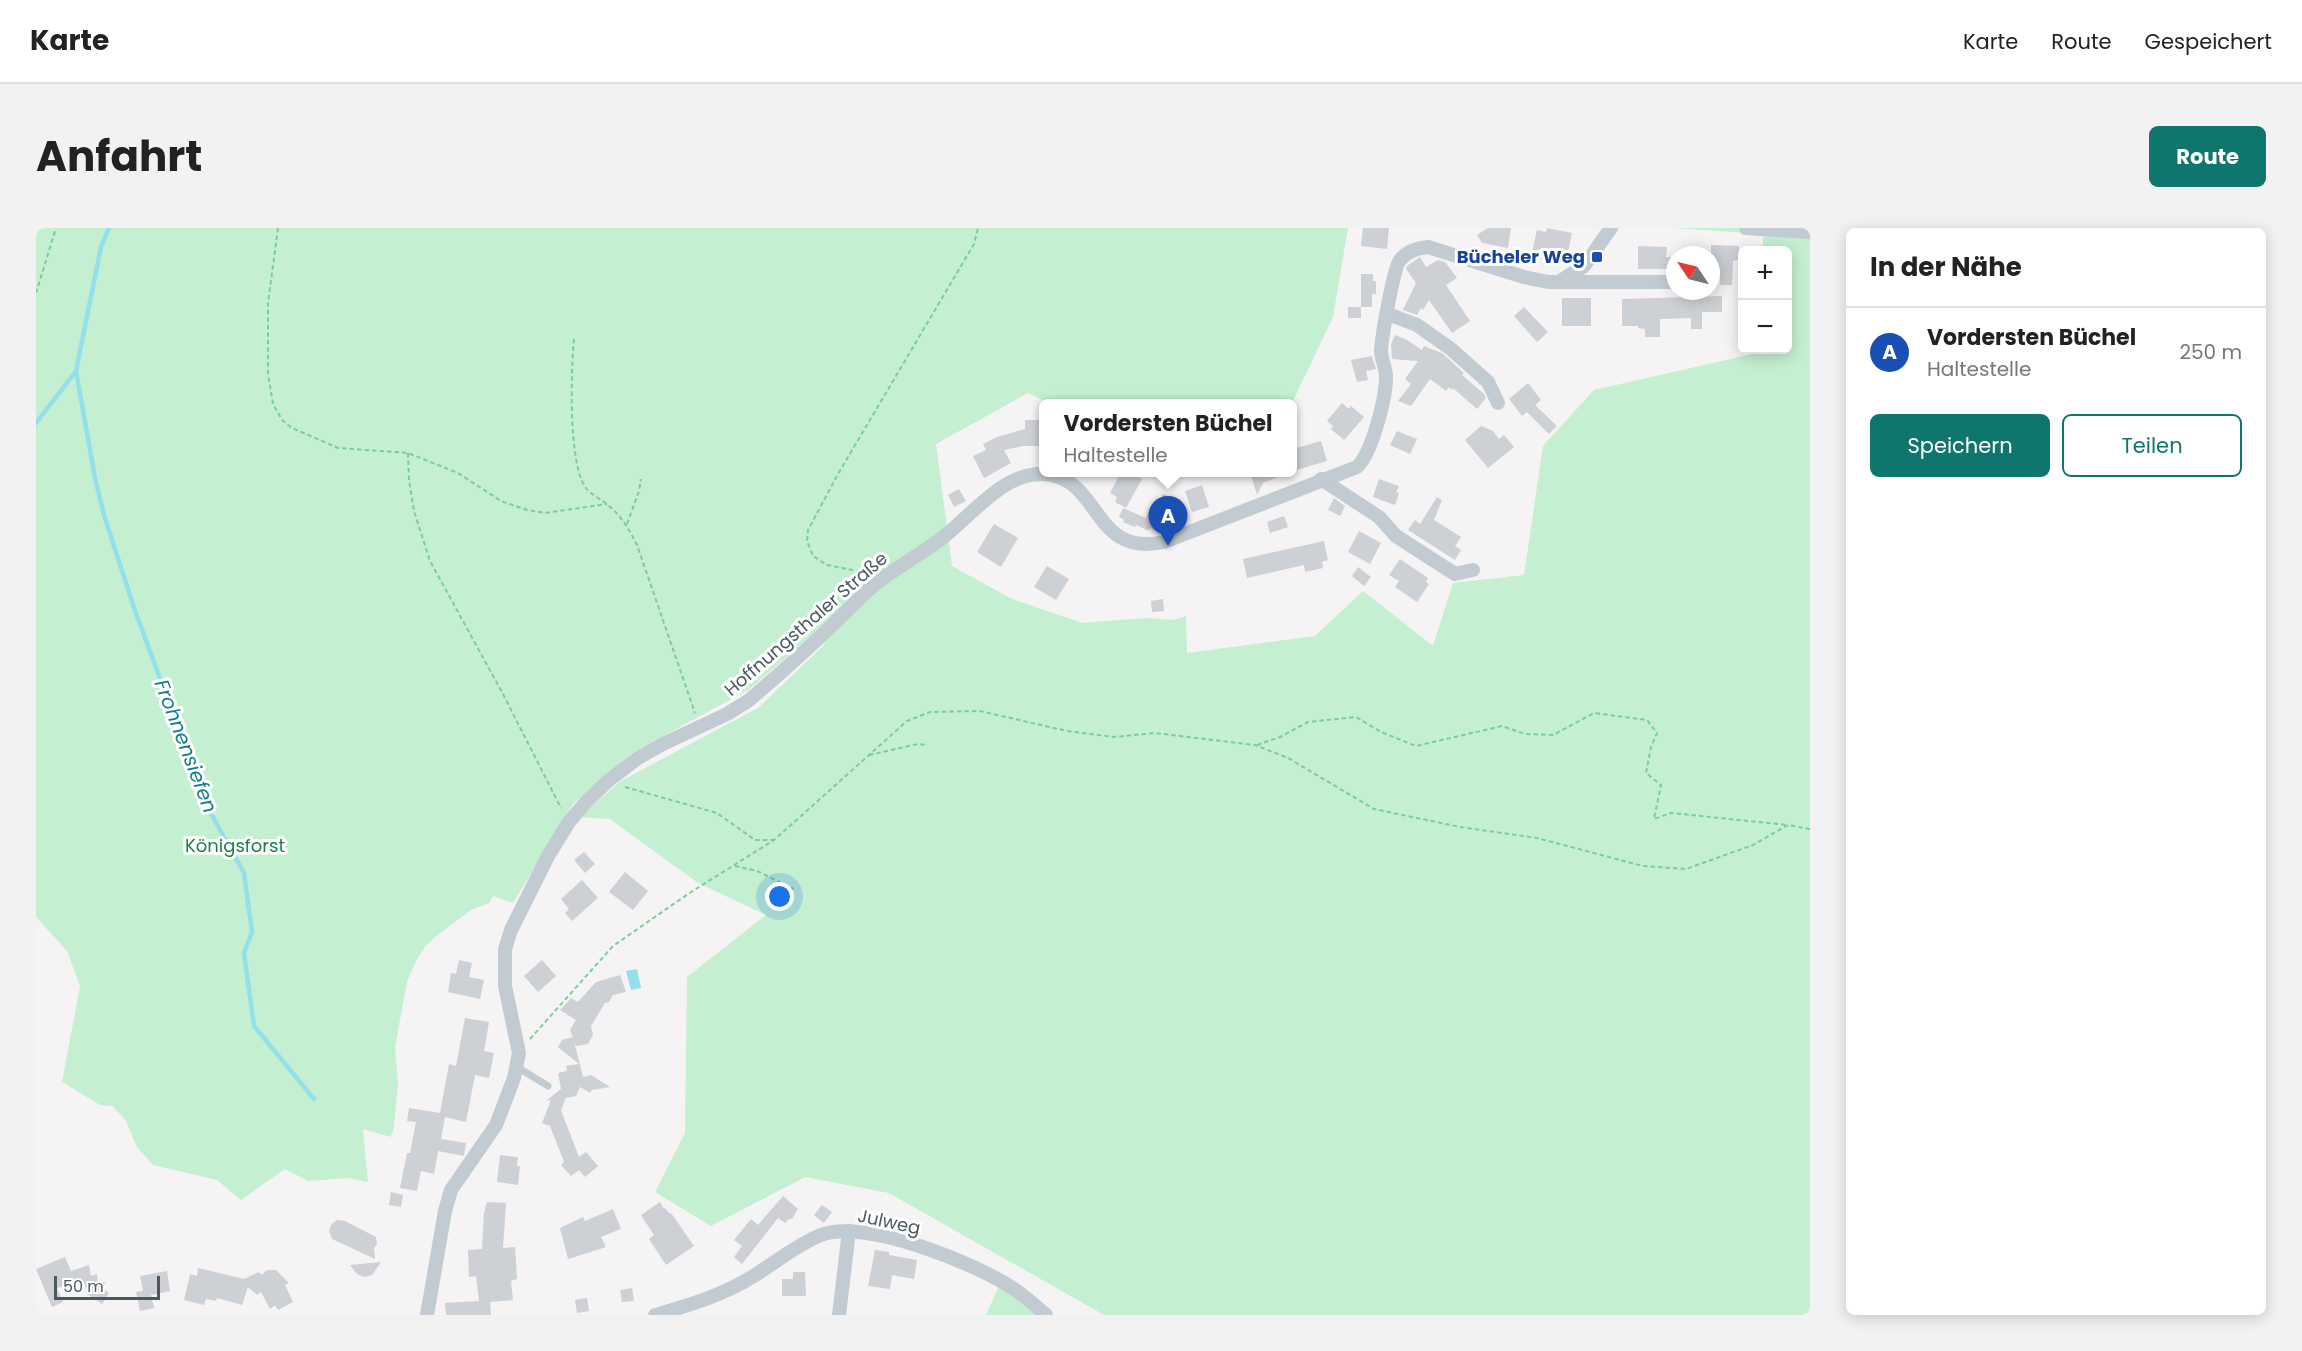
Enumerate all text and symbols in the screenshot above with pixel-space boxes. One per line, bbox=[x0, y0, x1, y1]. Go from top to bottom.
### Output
text: Karte bbox=[30, 21, 109, 60]
text: Karte bbox=[1963, 27, 2018, 56]
text: Route bbox=[2051, 27, 2112, 56]
text: Gespeichert bbox=[2145, 27, 2272, 56]
button: Route bbox=[2149, 126, 2266, 187]
text: Anfahrt bbox=[36, 127, 202, 186]
place label: Bücheler Weg bbox=[1457, 244, 1585, 269]
north arrow bbox=[1666, 246, 1720, 300]
map controls bbox=[1738, 246, 1792, 354]
button: + bbox=[1738, 246, 1792, 300]
text: In der Nähe bbox=[1870, 249, 2022, 285]
marker: Bücheler Weg bbox=[1590, 250, 1604, 264]
button: − bbox=[1738, 300, 1792, 354]
text: Vordersten Büchel bbox=[1927, 322, 2136, 353]
text: A bbox=[1882, 338, 1897, 366]
text: 250 m bbox=[2179, 338, 2242, 366]
text: Haltestelle bbox=[1927, 355, 2031, 383]
popup bbox=[1039, 399, 1297, 477]
text: Vordersten Büchel bbox=[1063, 408, 1273, 439]
button: Speichern bbox=[1870, 414, 2050, 477]
button: Teilen bbox=[2062, 414, 2242, 477]
text: Haltestelle bbox=[1063, 441, 1168, 469]
pin: A bbox=[1148, 496, 1188, 546]
street label: Hoffnungsthaler Straße bbox=[719, 546, 893, 702]
water label: Frohnensiefen bbox=[148, 675, 224, 817]
park label: Königsforst bbox=[185, 833, 285, 858]
your location bbox=[765, 882, 794, 911]
street label: Julweg bbox=[855, 1203, 923, 1240]
scale bar bbox=[54, 1273, 160, 1300]
text: 50 m bbox=[63, 1275, 104, 1298]

